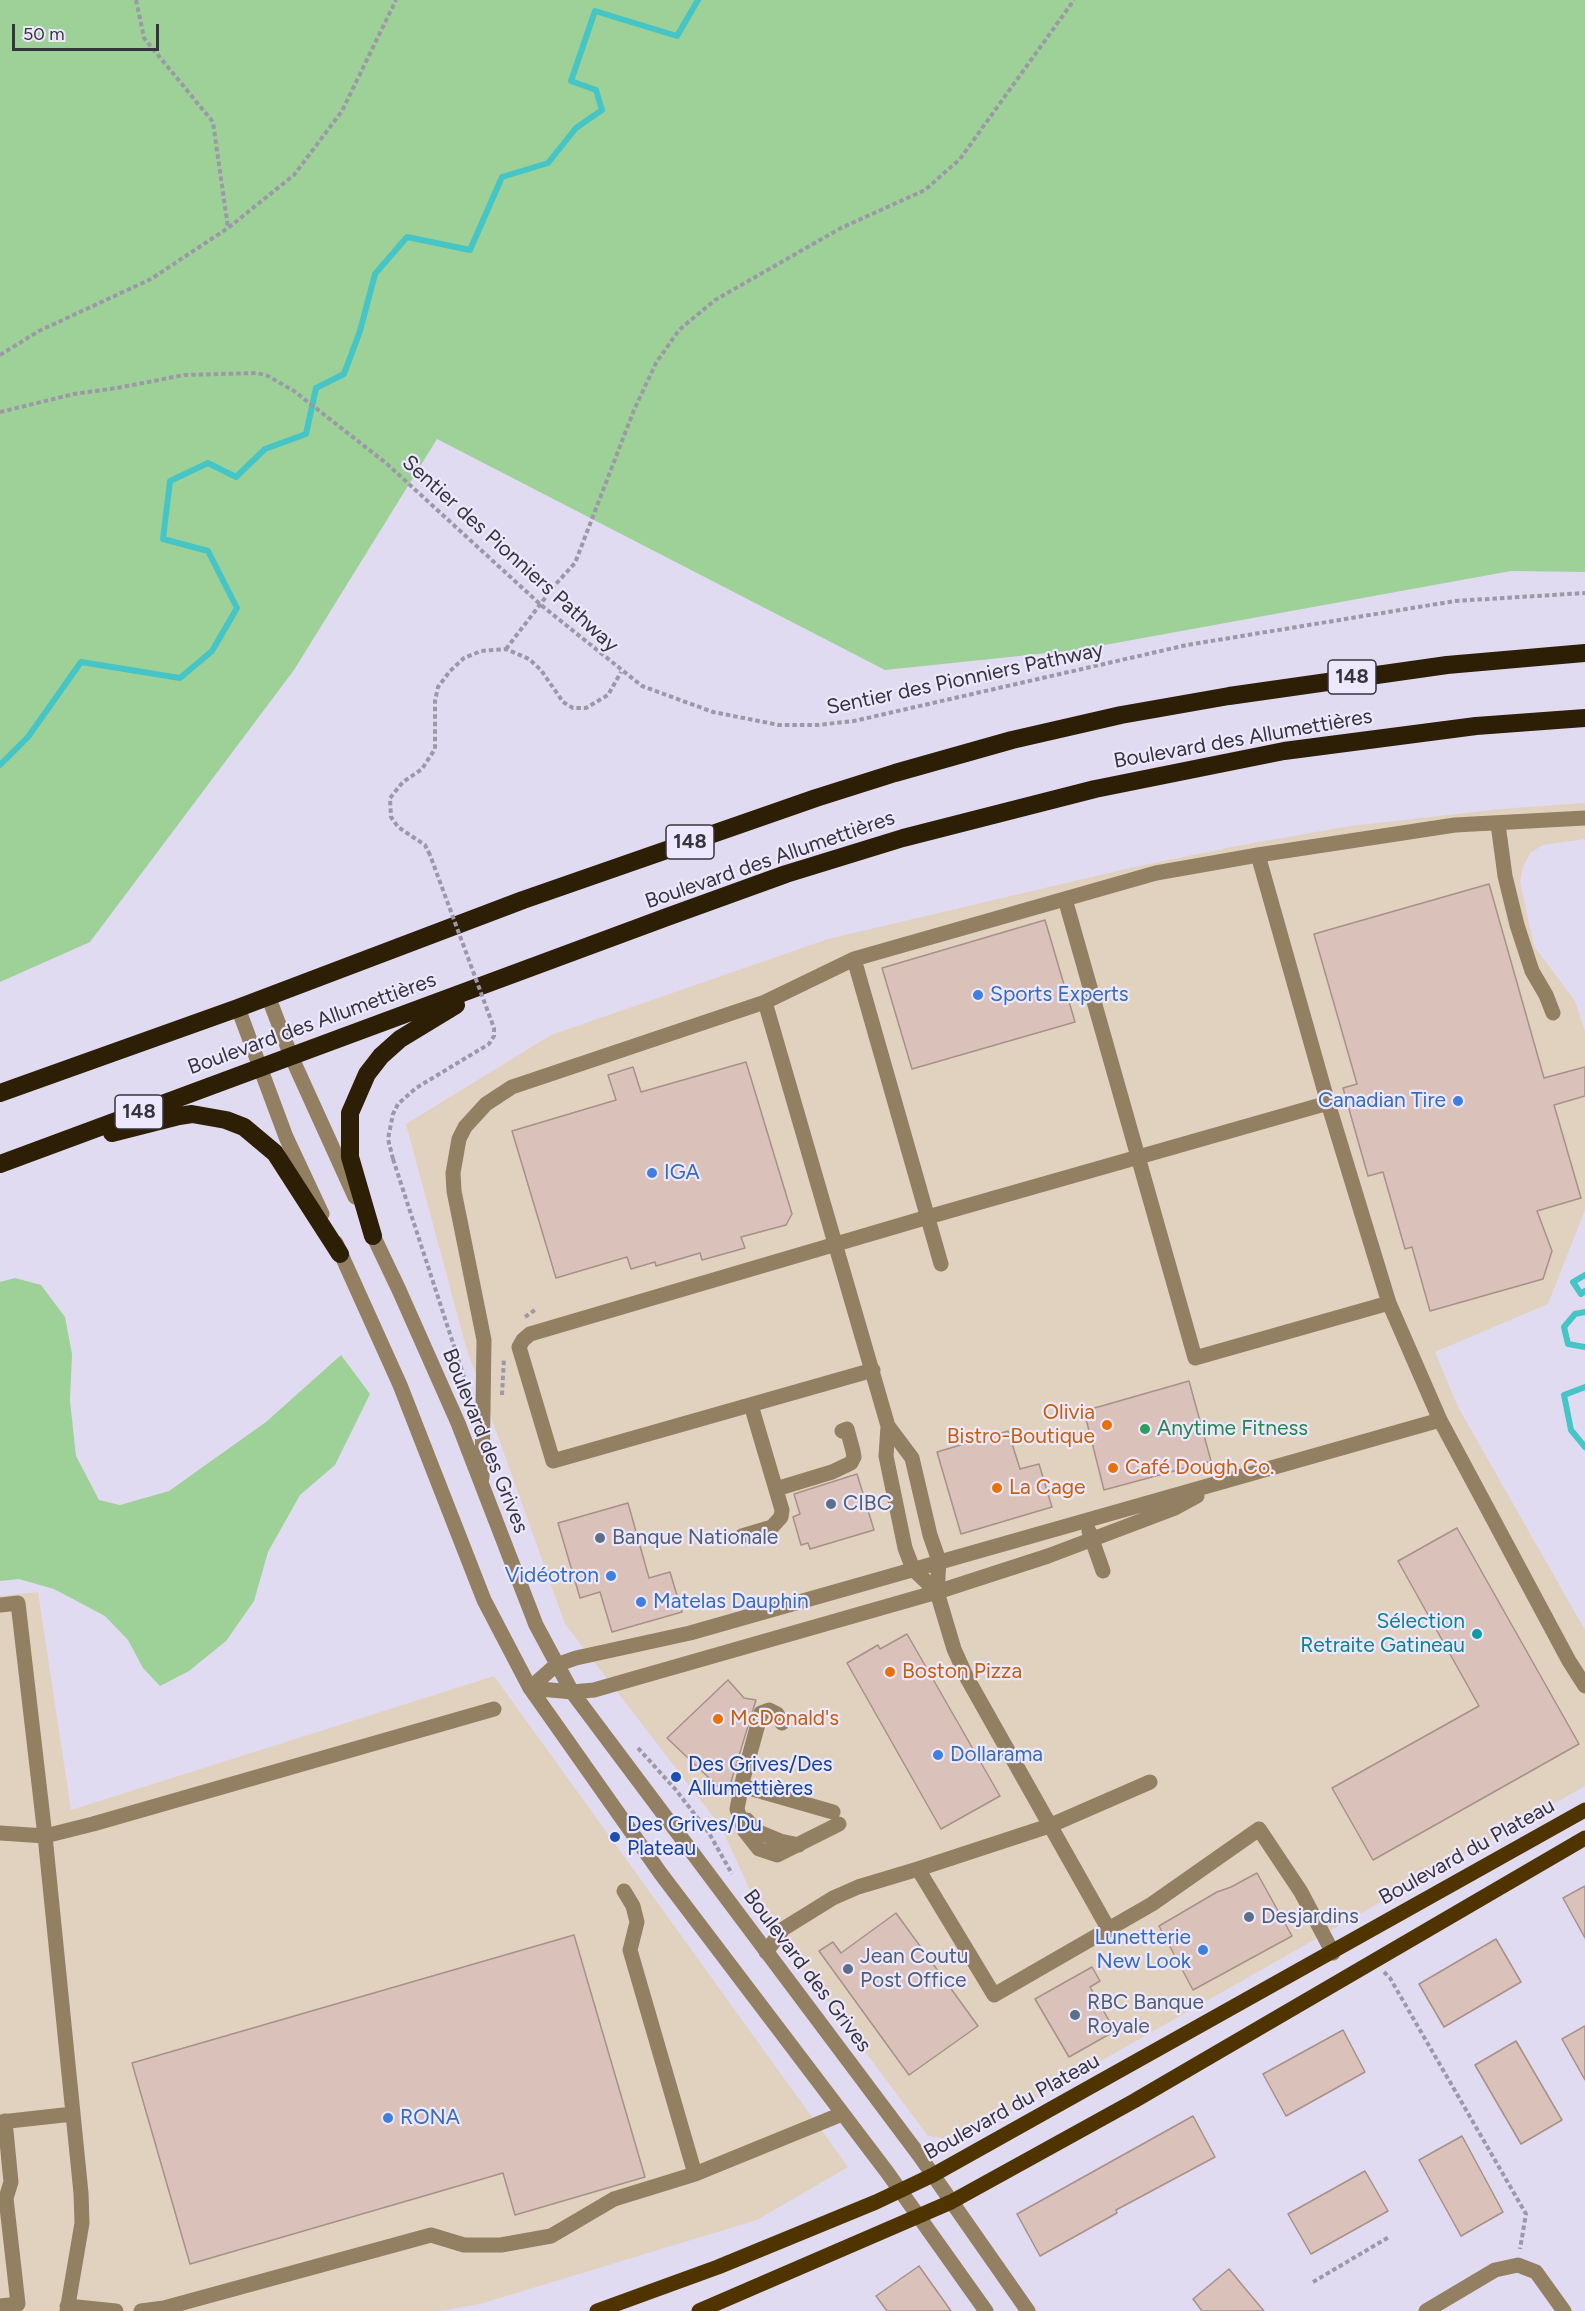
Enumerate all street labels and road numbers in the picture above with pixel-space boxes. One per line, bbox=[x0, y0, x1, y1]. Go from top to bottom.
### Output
street label: Sentier des Pionniers Pathway bbox=[397, 450, 623, 658]
street label: Sentier des Pionniers Pathway bbox=[824, 637, 1106, 721]
road number: 148 bbox=[1328, 660, 1376, 694]
street label: Boulevard des Allumettières bbox=[1112, 704, 1374, 774]
street label: Boulevard des Allumettières bbox=[642, 805, 898, 915]
road number: 148 bbox=[666, 825, 714, 859]
street label: Boulevard des Allumettières bbox=[184, 967, 440, 1081]
road number: 148 bbox=[115, 1095, 163, 1129]
street label: Boulevard des Grives bbox=[436, 1345, 534, 1537]
street label: Boulevard du Plateau bbox=[1375, 1793, 1559, 1911]
street label: Boulevard des Grives bbox=[738, 1885, 876, 2057]
street label: Boulevard du Plateau bbox=[920, 2048, 1104, 2166]

